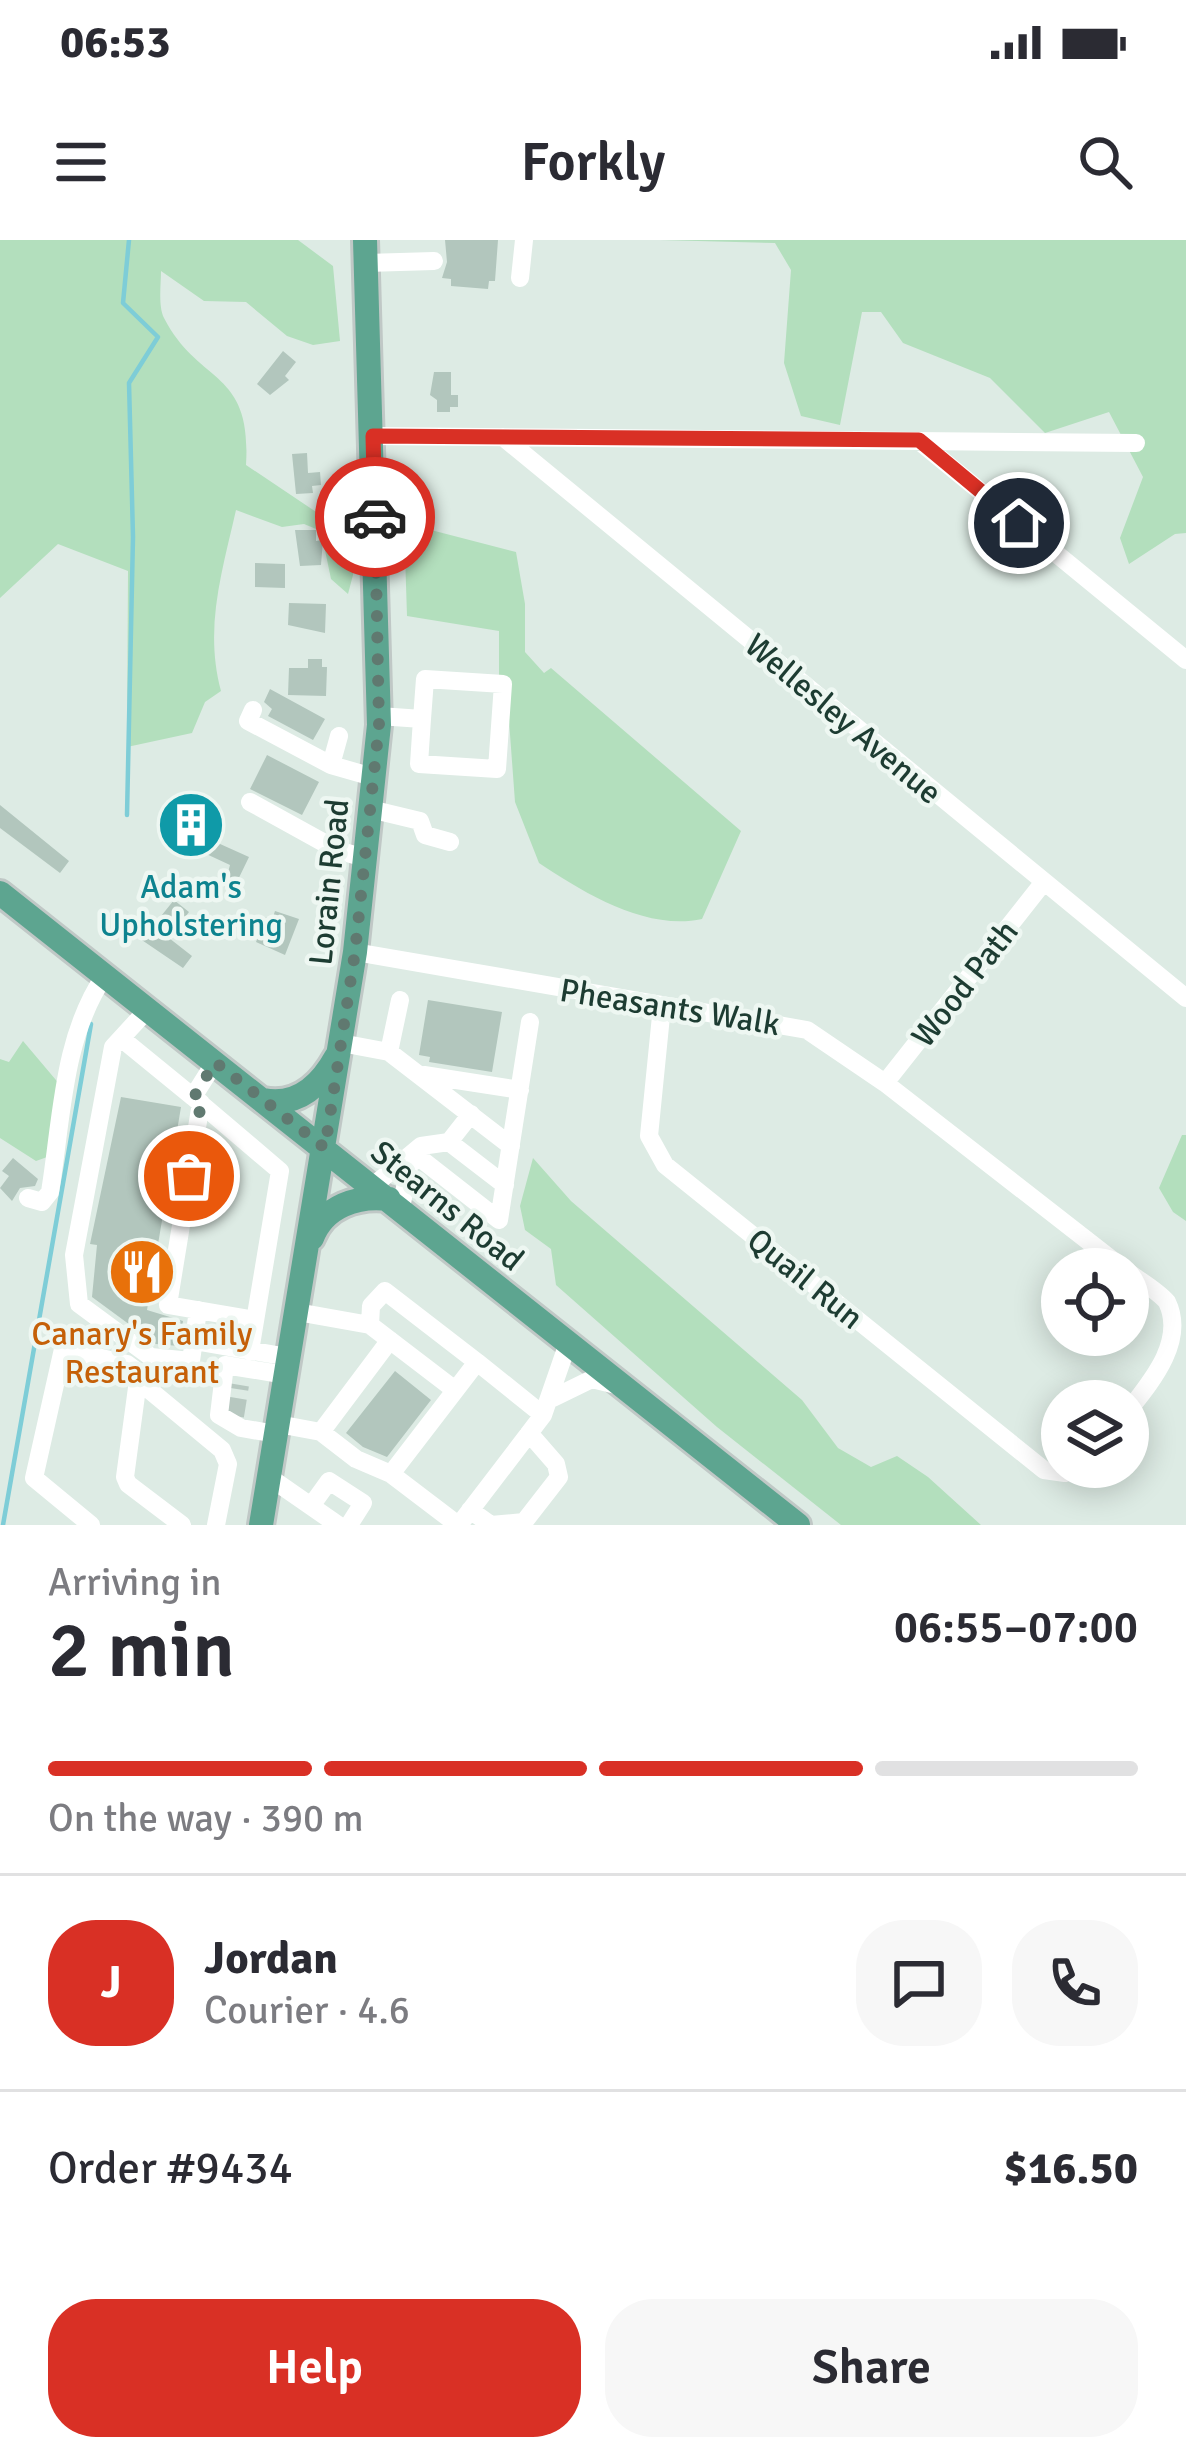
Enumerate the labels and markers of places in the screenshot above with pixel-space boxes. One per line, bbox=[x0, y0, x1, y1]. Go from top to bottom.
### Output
pin bbox=[968, 472, 1070, 574]
building icon: Adam's Upholstering bbox=[156, 790, 226, 860]
place label: Adam's Upholstering bbox=[99, 867, 283, 946]
pin bbox=[138, 1125, 240, 1227]
restaurant icon: Canary's Family Restaurant bbox=[107, 1237, 177, 1307]
place label: Canary's Family Restaurant bbox=[32, 1314, 253, 1393]

